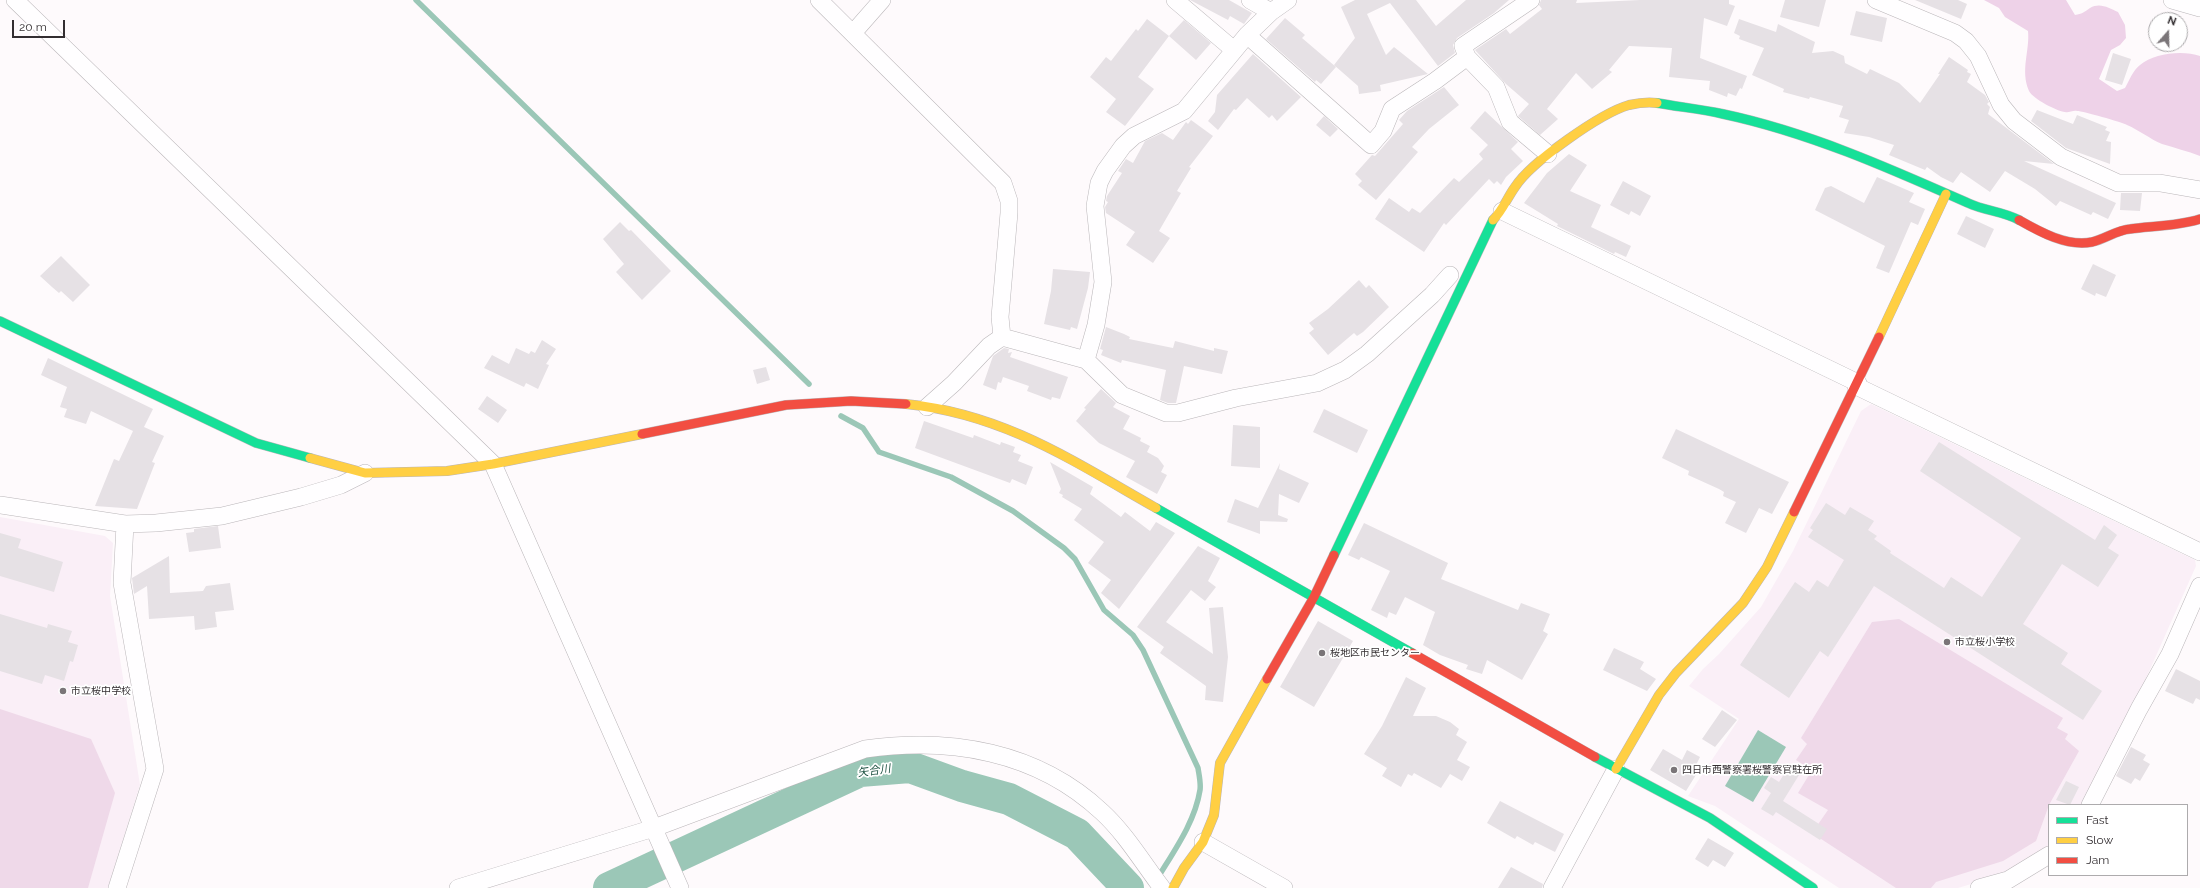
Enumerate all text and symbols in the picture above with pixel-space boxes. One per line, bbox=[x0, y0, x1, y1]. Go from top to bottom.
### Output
scale bar bbox=[14, 12, 67, 38]
north arrow bbox=[2148, 12, 2188, 52]
text: N bbox=[2166, 14, 2178, 29]
text: 20 m bbox=[19, 20, 47, 34]
place label: 市立桜小学校 bbox=[1955, 636, 2015, 648]
marker: 市立桜小学校 bbox=[1942, 637, 1952, 647]
place label: 桜地区市民センター bbox=[1330, 647, 1420, 659]
marker: 桜地区市民センター bbox=[1317, 648, 1327, 658]
place label: 市立桜中学校 bbox=[71, 685, 131, 697]
marker: 市立桜中学校 bbox=[58, 686, 68, 696]
water label: 矢合川 bbox=[857, 762, 891, 780]
place label: 四日市西警察署桜警察官駐在所 bbox=[1682, 764, 1822, 776]
marker: 四日市西警察署桜警察官駐在所 bbox=[1669, 765, 1679, 775]
legend bbox=[2048, 804, 2188, 876]
text: Fast bbox=[2086, 813, 2109, 827]
text: Slow bbox=[2086, 833, 2113, 847]
text: Jam bbox=[2086, 853, 2109, 867]

